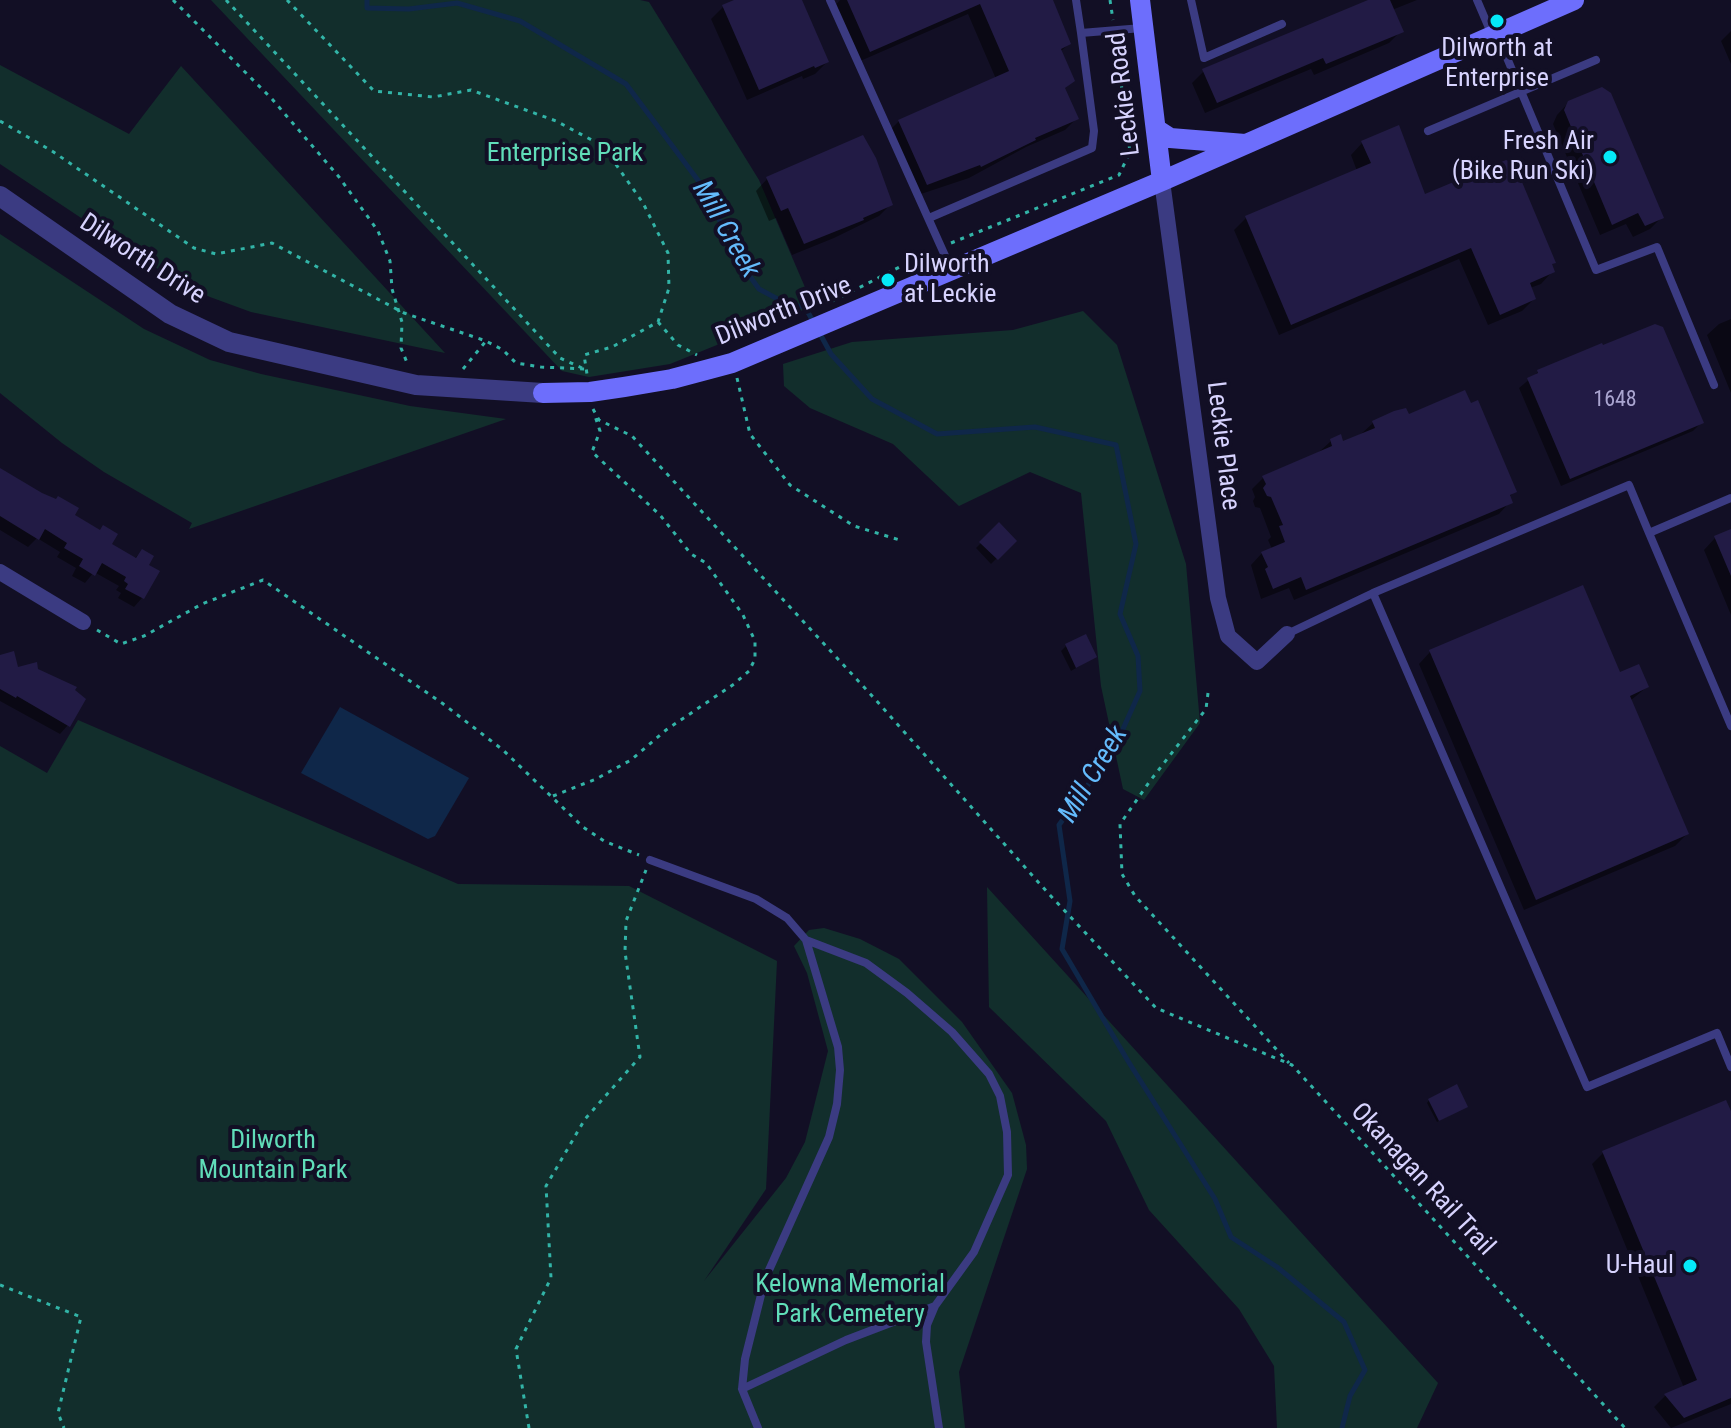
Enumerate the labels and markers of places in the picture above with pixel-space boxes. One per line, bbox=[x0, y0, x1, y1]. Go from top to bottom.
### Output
marker: Dilworth at Enterprise bbox=[1488, 12, 1506, 30]
place label: Dilworth at Enterprise bbox=[1441, 33, 1553, 94]
place label: Fresh Air (Bike Run Ski) bbox=[1452, 126, 1594, 188]
marker: Fresh Air (Bike Run Ski) bbox=[1601, 148, 1619, 166]
place label: Dilworth at Leckie bbox=[904, 249, 997, 310]
marker: Dilworth at Leckie bbox=[879, 271, 897, 289]
place label: U-Haul bbox=[1606, 1250, 1674, 1282]
marker: U-Haul bbox=[1681, 1257, 1699, 1275]

